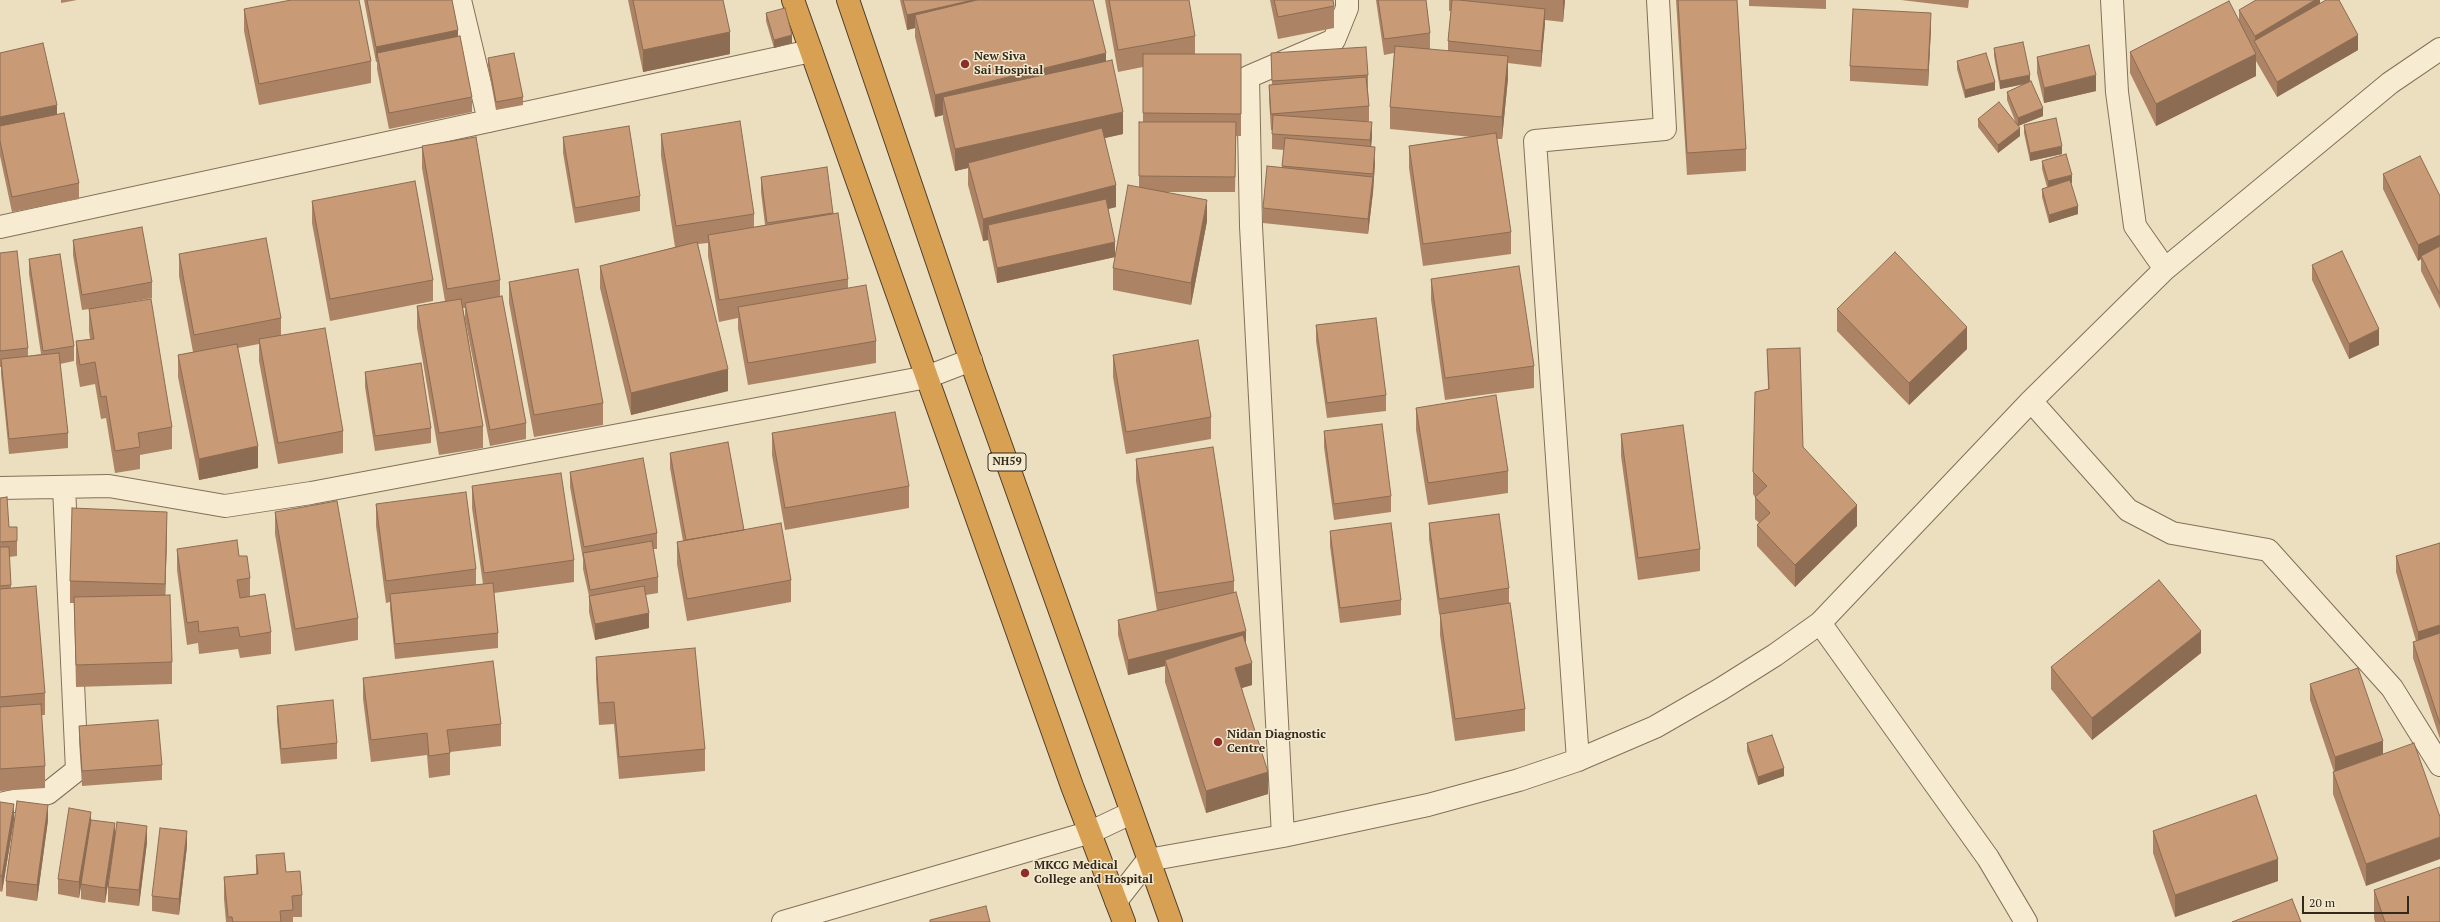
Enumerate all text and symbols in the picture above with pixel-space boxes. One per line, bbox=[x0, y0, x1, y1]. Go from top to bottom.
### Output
place label: New Siva Sai Hospital bbox=[974, 50, 1043, 78]
marker: New Siva Sai Hospital bbox=[959, 58, 971, 70]
road number: NH59 bbox=[988, 453, 1026, 471]
place label: Nidan Diagnostic Centre bbox=[1227, 728, 1326, 756]
marker: Nidan Diagnostic Centre bbox=[1212, 736, 1224, 748]
place label: MKCG Medical College and Hospital bbox=[1034, 859, 1153, 887]
marker: MKCG Medical College and Hospital bbox=[1019, 867, 1031, 879]
scale bar bbox=[2304, 888, 2411, 914]
text: 20 m bbox=[2309, 895, 2335, 910]

